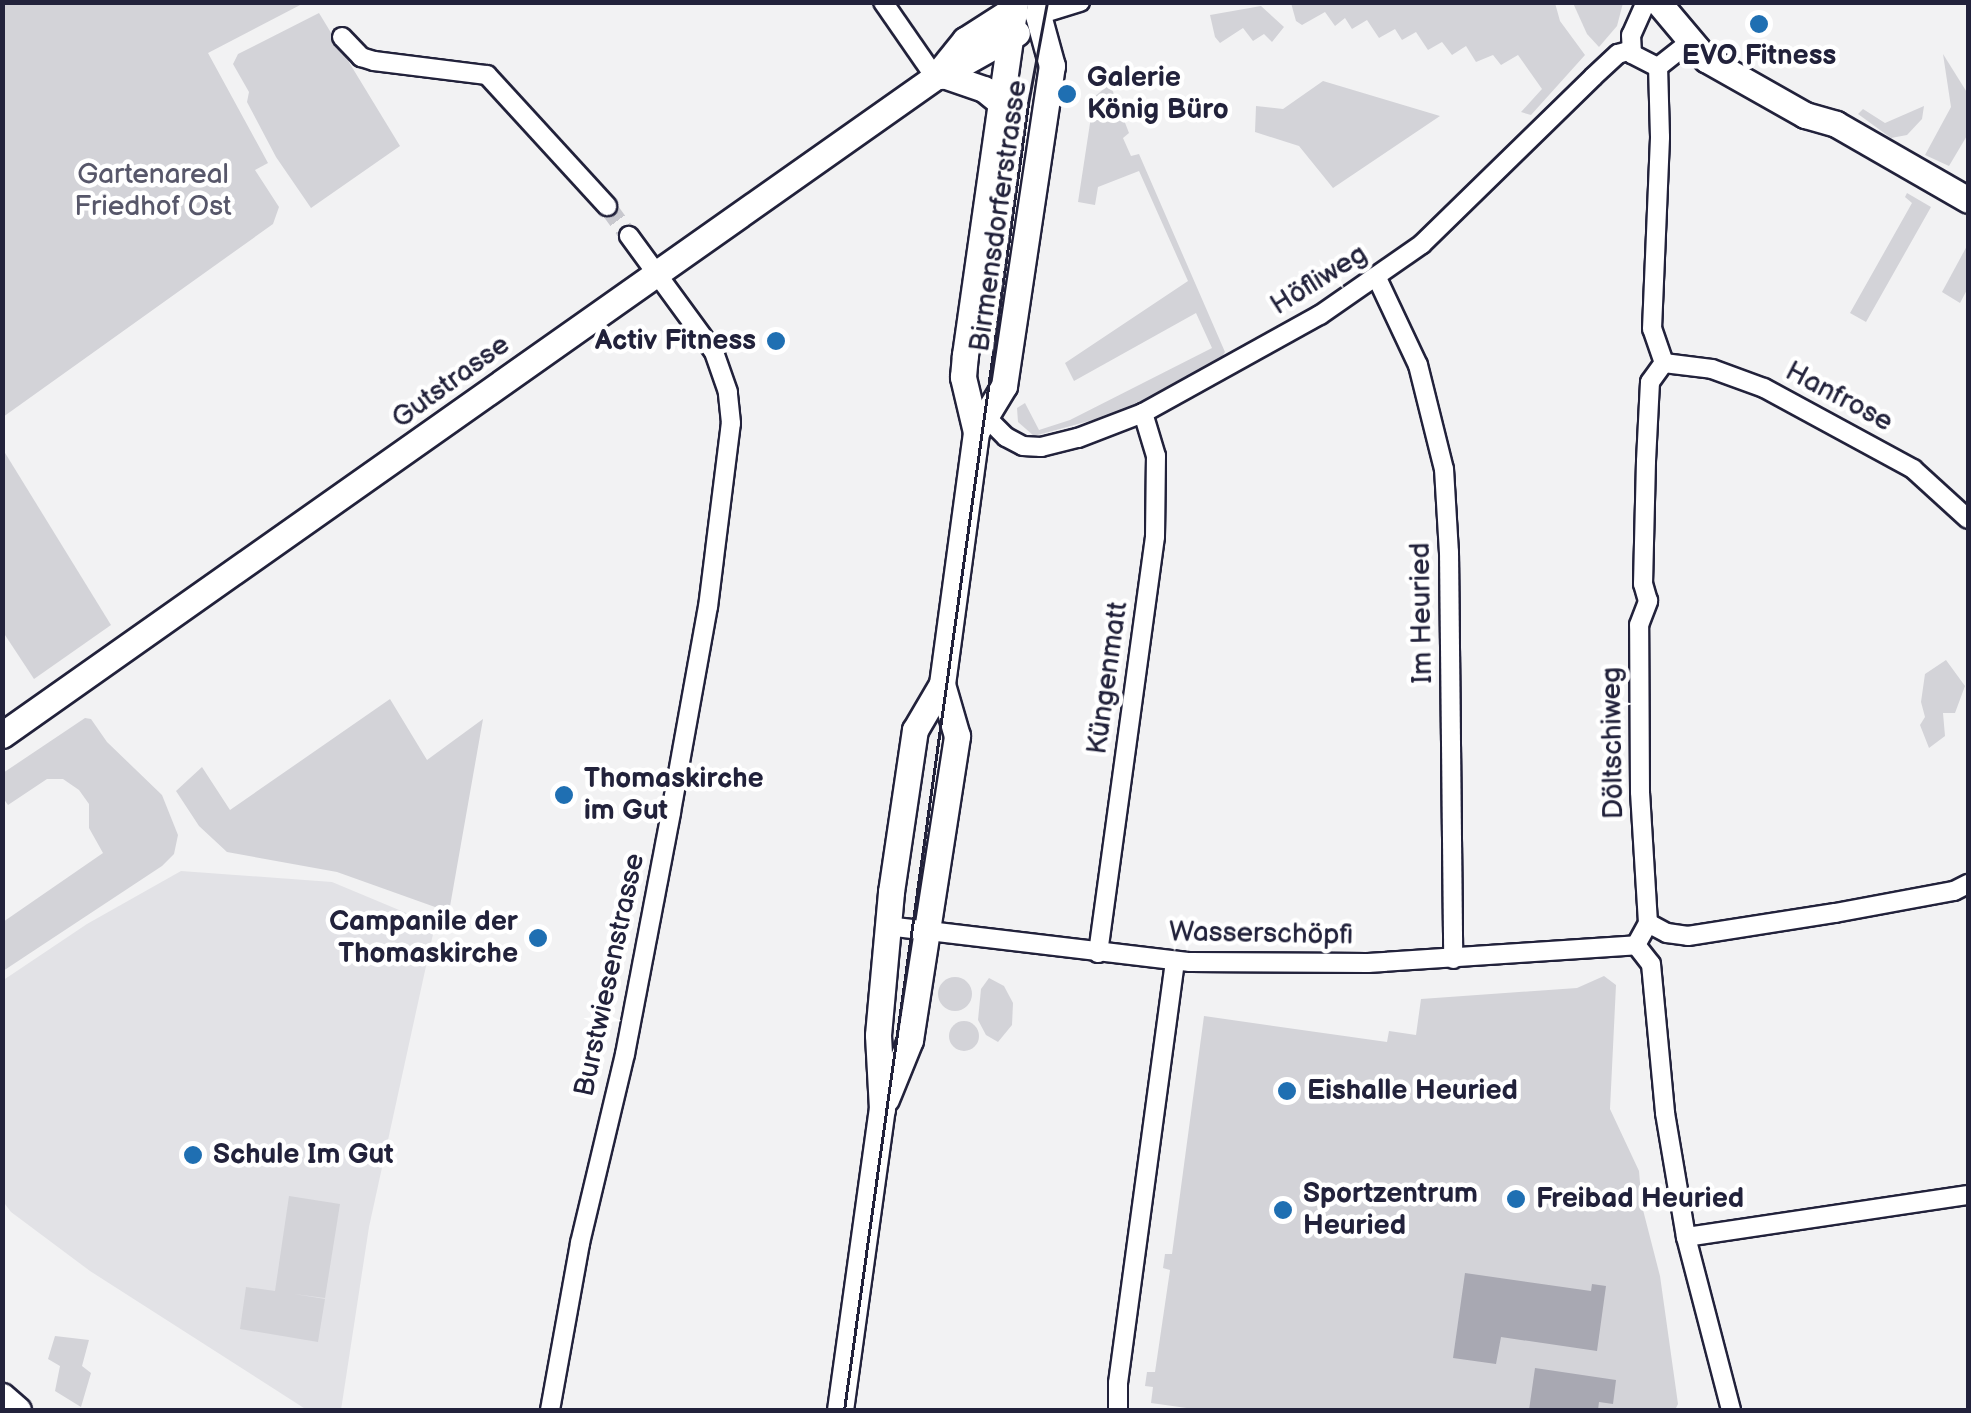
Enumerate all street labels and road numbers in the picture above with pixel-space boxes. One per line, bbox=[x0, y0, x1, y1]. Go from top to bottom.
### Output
street label: Birmensdorferstrasse bbox=[963, 78, 1035, 354]
street label: Höfliweg bbox=[1265, 237, 1373, 323]
street label: Gutstrasse bbox=[386, 328, 516, 436]
street label: Hanfrose bbox=[1779, 355, 1899, 439]
street label: Im Heuried bbox=[1404, 542, 1440, 684]
street label: Küngenmatt bbox=[1081, 599, 1135, 757]
street label: Döltschiweg bbox=[1595, 666, 1631, 820]
street label: Burstwiesenstrasse bbox=[568, 850, 652, 1100]
street label: Wasserschöpfi bbox=[1169, 916, 1353, 952]

